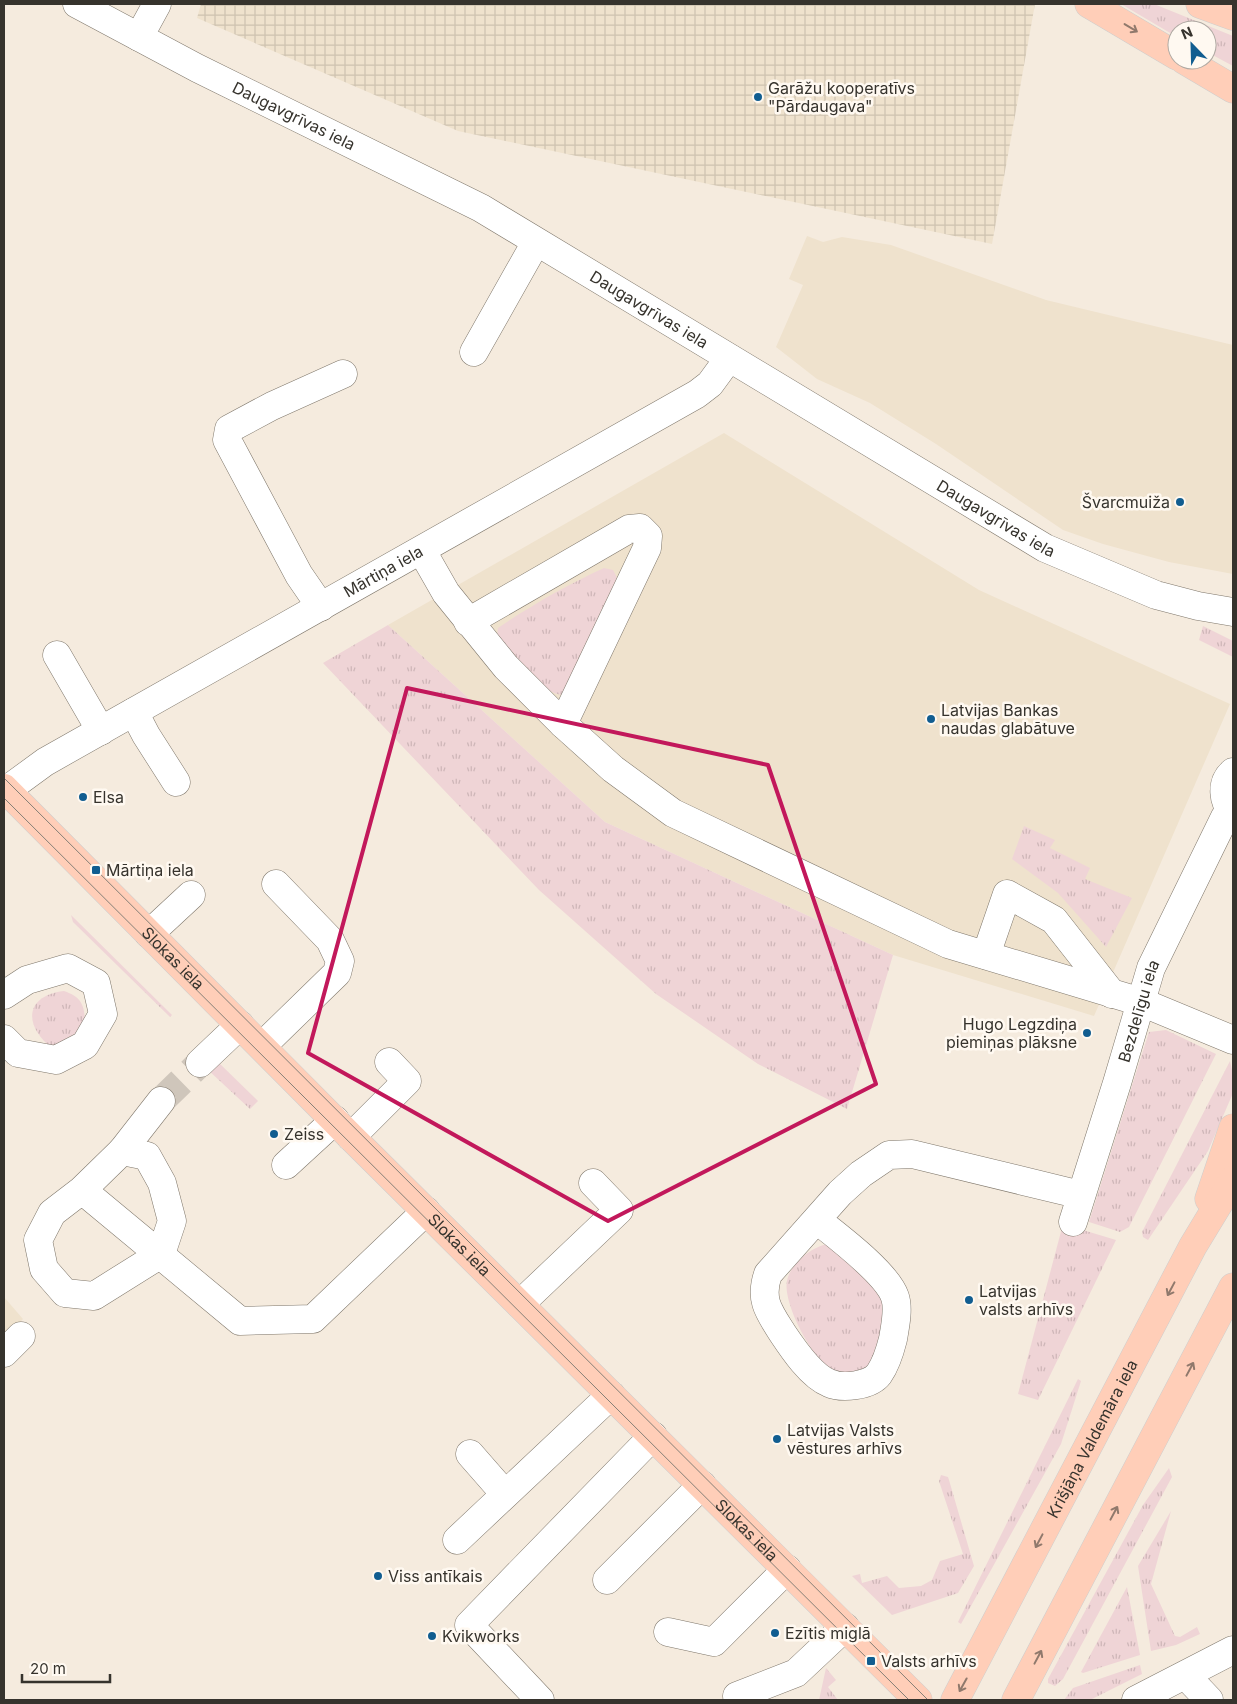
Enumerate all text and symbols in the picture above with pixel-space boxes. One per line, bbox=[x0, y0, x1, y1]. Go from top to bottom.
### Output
north arrow bbox=[1167, 20, 1217, 70]
one-way arrow bbox=[1123, 23, 1137, 33]
text: N bbox=[1178, 23, 1195, 42]
street label: Daugavgrīvas iela bbox=[229, 77, 359, 154]
place label: Garāžu kooperatīvs "Pārdaugava" bbox=[768, 78, 915, 116]
marker: Garāžu kooperatīvs "Pārdaugava" bbox=[752, 91, 764, 103]
street label: Daugavgrīvas iela bbox=[586, 266, 712, 353]
street label: Daugavgrīvas iela bbox=[933, 475, 1058, 561]
place label: Švarcmuiža bbox=[1082, 492, 1170, 512]
marker: Švarcmuiža bbox=[1174, 496, 1186, 508]
street label: Mārtiņa iela bbox=[340, 541, 426, 601]
place label: Latvijas Bankas naudas glabātuve bbox=[941, 700, 1075, 738]
marker: Latvijas Bankas naudas glabātuve bbox=[925, 713, 937, 725]
place label: Elsa bbox=[93, 787, 124, 807]
marker: Elsa bbox=[77, 791, 89, 803]
place label: Mārtiņa iela bbox=[106, 860, 194, 880]
marker: Mārtiņa iela bbox=[90, 864, 102, 876]
street label: Slokas iela bbox=[138, 923, 209, 994]
street label: Bezdelīgu iela bbox=[1114, 956, 1164, 1065]
place label: Hugo Legzdiņa piemiņas plāksne bbox=[946, 1014, 1077, 1052]
marker: Hugo Legzdiņa piemiņas plāksne bbox=[1081, 1027, 1093, 1039]
place label: Zeiss bbox=[284, 1124, 324, 1144]
marker: Zeiss bbox=[268, 1128, 280, 1140]
street label: Slokas iela bbox=[424, 1209, 495, 1280]
place label: Latvijas valsts arhīvs bbox=[979, 1281, 1073, 1319]
one-way arrow bbox=[1166, 1281, 1175, 1296]
marker: Latvijas valsts arhīvs bbox=[963, 1294, 975, 1306]
street label: Krišjāņa Valdemāra iela bbox=[1042, 1356, 1142, 1521]
one-way arrow bbox=[1185, 1362, 1195, 1377]
place label: Latvijas Valsts vēstures arhīvs bbox=[787, 1420, 902, 1458]
marker: Latvijas Valsts vēstures arhīvs bbox=[771, 1433, 783, 1445]
street label: Slokas iela bbox=[711, 1495, 782, 1566]
one-way arrow bbox=[1110, 1506, 1119, 1521]
one-way arrow bbox=[1034, 1534, 1044, 1549]
place label: Viss antīkais bbox=[388, 1566, 483, 1586]
marker: Viss antīkais bbox=[372, 1570, 384, 1582]
place label: Ezītis miglā bbox=[785, 1623, 871, 1643]
place label: Kvikworks bbox=[442, 1626, 520, 1646]
marker: Ezītis miglā bbox=[769, 1627, 781, 1639]
marker: Kvikworks bbox=[426, 1630, 438, 1642]
one-way arrow bbox=[1033, 1649, 1043, 1664]
place label: Valsts arhīvs bbox=[881, 1651, 977, 1671]
scale bar bbox=[22, 1652, 110, 1684]
marker: Valsts arhīvs bbox=[865, 1655, 877, 1667]
text: 20 m bbox=[30, 1659, 66, 1678]
one-way arrow bbox=[958, 1677, 967, 1692]

